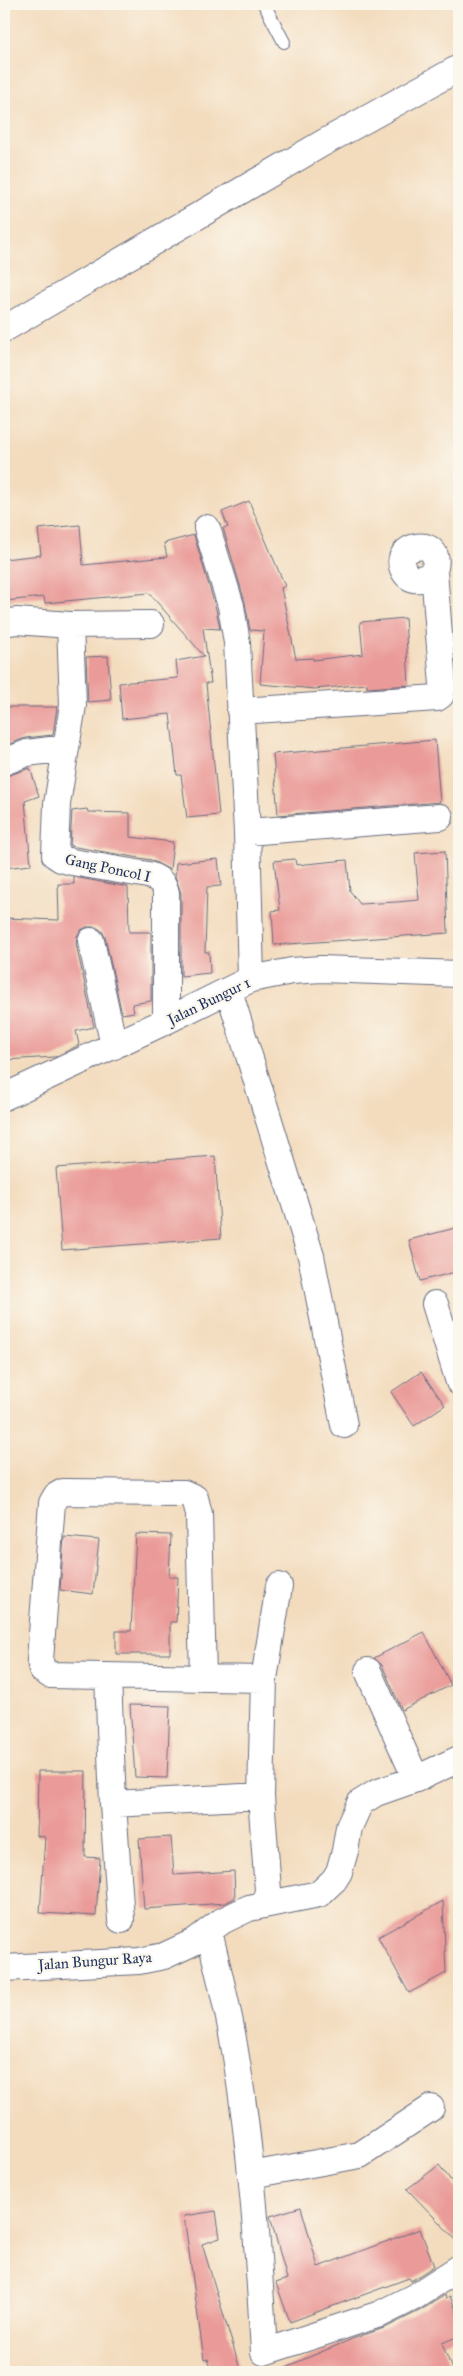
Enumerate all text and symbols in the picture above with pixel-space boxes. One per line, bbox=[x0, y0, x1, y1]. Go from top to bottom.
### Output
street label: Gang Poncol I bbox=[63, 850, 153, 886]
street label: Jalan Bungur 1 bbox=[163, 973, 254, 1031]
street label: Jalan Bungur Raya bbox=[36, 1948, 153, 1975]

